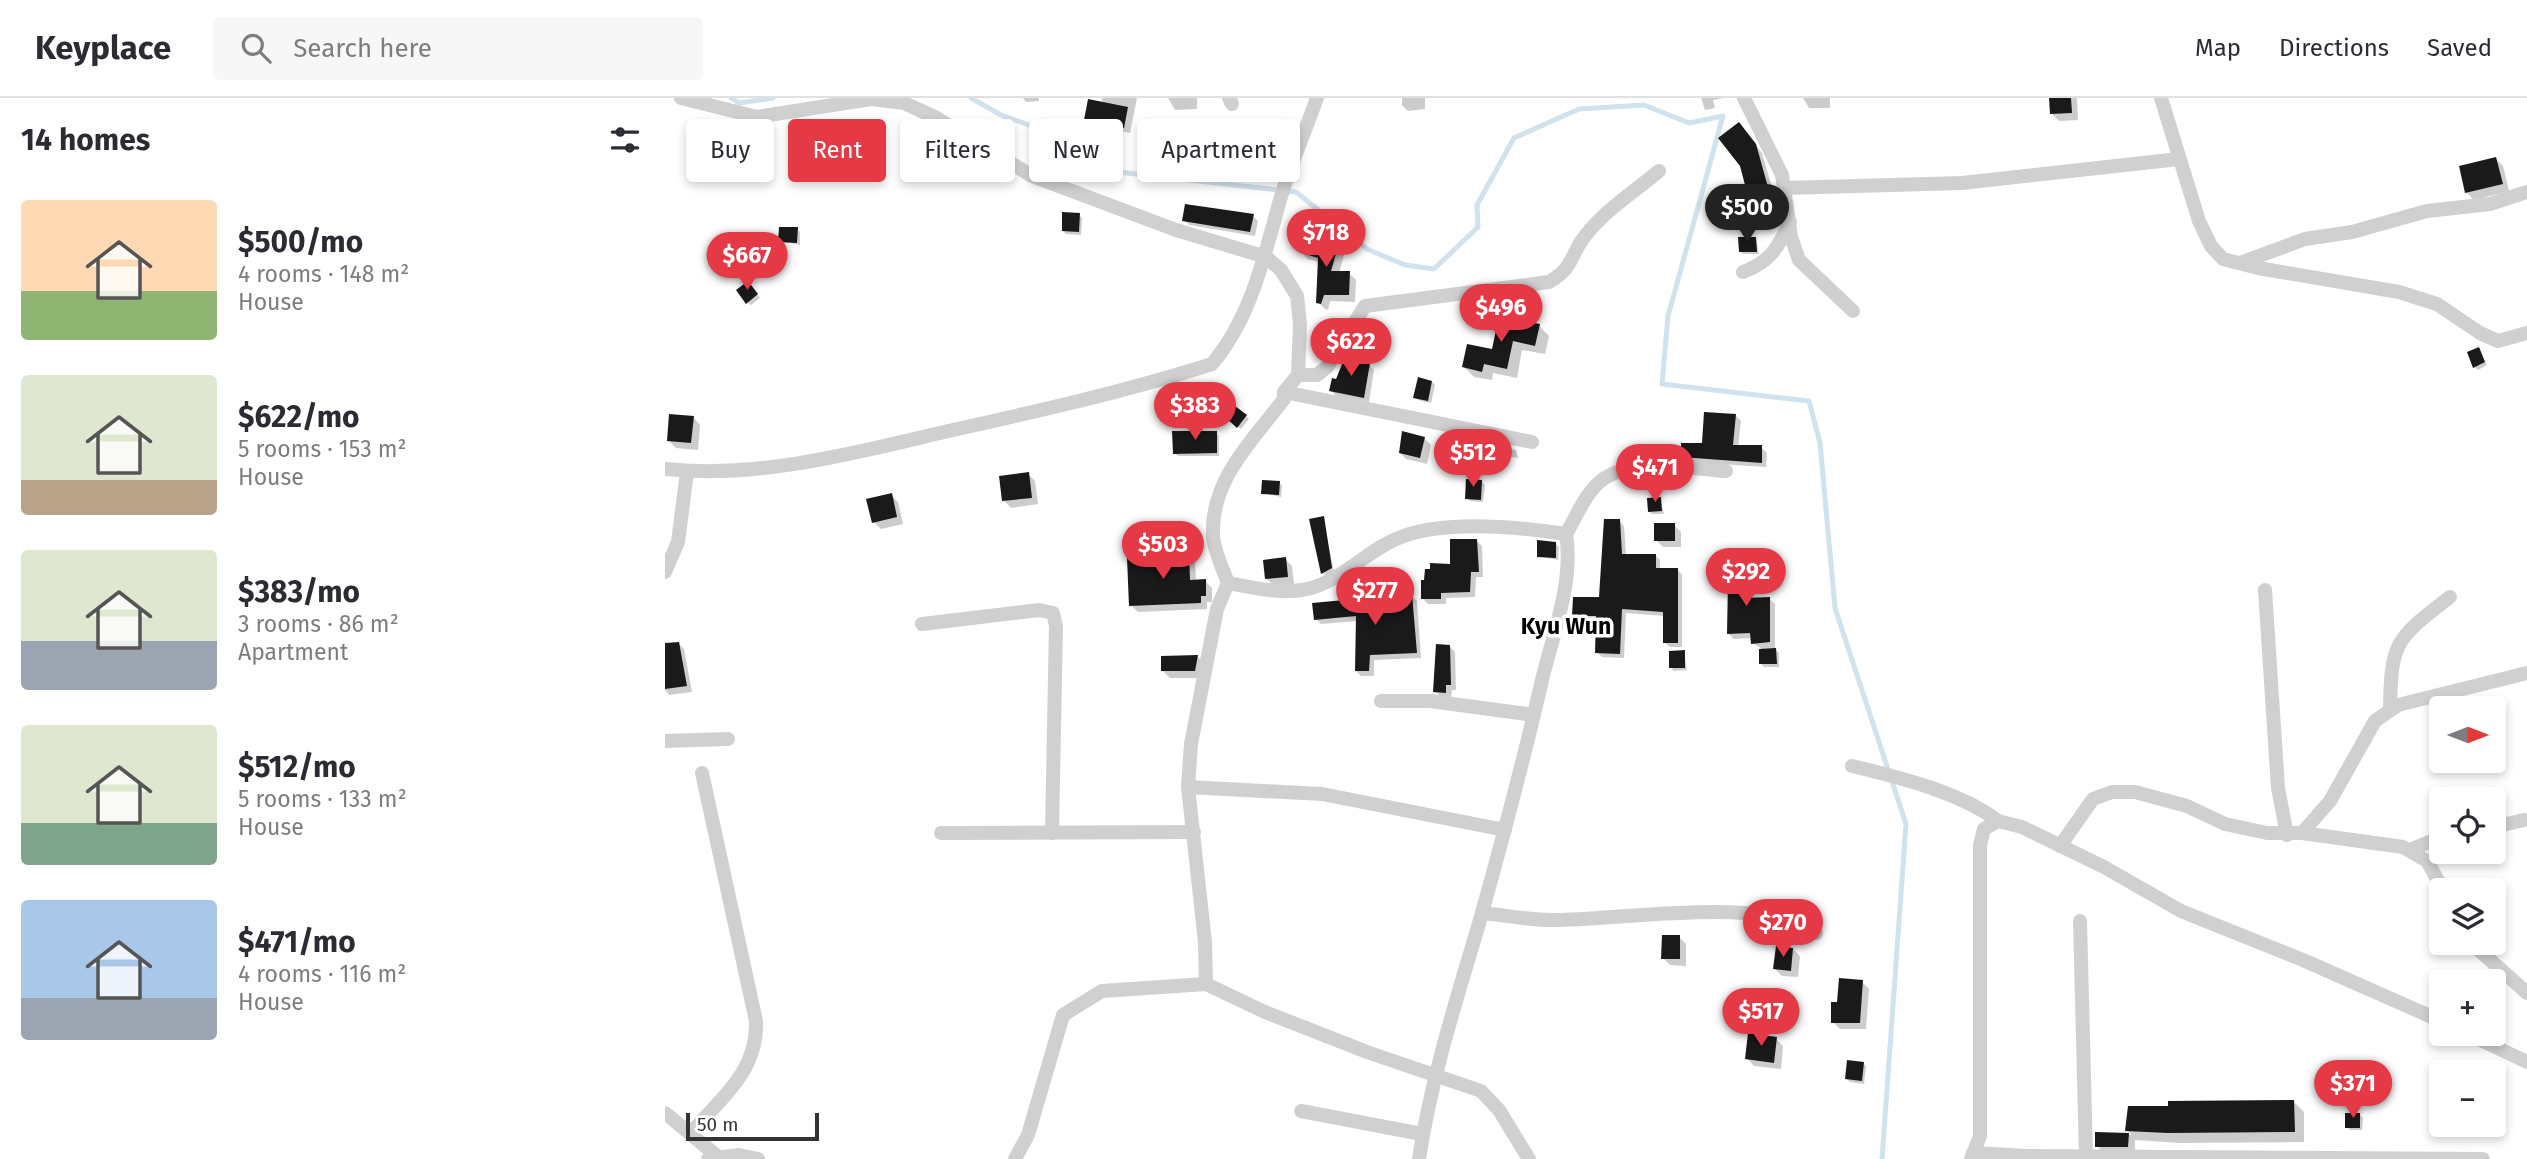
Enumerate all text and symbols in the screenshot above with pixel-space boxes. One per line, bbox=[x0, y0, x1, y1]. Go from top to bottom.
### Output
search box bbox=[213, 17, 703, 80]
text: Keyplace bbox=[35, 28, 171, 68]
icon: search bbox=[237, 29, 275, 67]
text: Search here bbox=[293, 33, 432, 64]
text: Map bbox=[2195, 34, 2241, 62]
text: Directions bbox=[2279, 34, 2389, 62]
text: Saved bbox=[2427, 34, 2492, 62]
chip: Buy bbox=[686, 119, 774, 182]
chip: Rent bbox=[788, 119, 886, 182]
chip: Filters bbox=[900, 119, 1015, 182]
chip: New bbox=[1029, 119, 1123, 182]
chip: Apartment bbox=[1137, 119, 1300, 182]
icon: filters bbox=[606, 121, 644, 159]
text: 14 homes bbox=[21, 122, 150, 158]
pin: $500 bbox=[1706, 184, 1788, 244]
text: $500 bbox=[1721, 193, 1773, 221]
pin: $718 bbox=[1285, 209, 1367, 269]
text: $718 bbox=[1303, 218, 1349, 246]
text: $500/mo bbox=[238, 224, 363, 260]
icon: home bbox=[77, 228, 161, 312]
pin: $667 bbox=[706, 232, 788, 292]
text: $667 bbox=[723, 241, 771, 269]
text: 4 rooms · 148 m² bbox=[238, 260, 409, 288]
pin: $496 bbox=[1460, 285, 1542, 344]
text: House bbox=[238, 288, 304, 316]
text: $496 bbox=[1475, 293, 1527, 321]
pin: $622 bbox=[1310, 318, 1392, 378]
text: $622 bbox=[1326, 327, 1376, 355]
pin: $383 bbox=[1154, 382, 1236, 442]
text: $383 bbox=[1170, 391, 1220, 419]
text: $622/mo bbox=[238, 399, 360, 435]
icon: home bbox=[77, 403, 161, 487]
pin: $512 bbox=[1432, 430, 1514, 489]
text: 5 rooms · 153 m² bbox=[238, 435, 407, 463]
text: $512 bbox=[1450, 438, 1496, 466]
pin: $471 bbox=[1614, 444, 1696, 504]
text: $471 bbox=[1632, 453, 1678, 481]
text: House bbox=[238, 463, 304, 491]
pin: $503 bbox=[1122, 522, 1204, 581]
text: $503 bbox=[1138, 530, 1188, 558]
pin: $292 bbox=[1705, 548, 1787, 608]
text: $292 bbox=[1722, 557, 1770, 585]
pin: $277 bbox=[1334, 568, 1416, 627]
text: $383/mo bbox=[238, 574, 360, 610]
text: $277 bbox=[1352, 576, 1398, 604]
icon: home bbox=[77, 578, 161, 662]
text: 3 rooms · 86 m² bbox=[238, 610, 399, 638]
district label: Kyu Wun bbox=[1521, 612, 1611, 640]
text: Apartment bbox=[238, 638, 348, 666]
north arrow bbox=[2429, 696, 2506, 774]
map controls bbox=[2429, 696, 2506, 1137]
text: $512/mo bbox=[238, 749, 356, 785]
icon: home bbox=[77, 753, 161, 837]
text: 5 rooms · 133 m² bbox=[238, 785, 407, 813]
button: locate bbox=[2429, 787, 2506, 864]
text: House bbox=[238, 813, 304, 841]
button: layers bbox=[2429, 878, 2506, 955]
pin: $270 bbox=[1742, 900, 1824, 959]
text: $270 bbox=[1759, 908, 1807, 936]
text: $471/mo bbox=[238, 924, 356, 960]
icon: home bbox=[77, 928, 161, 1012]
text: 4 rooms · 116 m² bbox=[238, 960, 406, 988]
button: + bbox=[2429, 969, 2506, 1046]
text: House bbox=[238, 988, 304, 1016]
pin: $517 bbox=[1720, 988, 1802, 1048]
text: $517 bbox=[1738, 997, 1784, 1025]
pin: $371 bbox=[2312, 1060, 2394, 1120]
button: − bbox=[2429, 1060, 2506, 1137]
text: $371 bbox=[2330, 1069, 2376, 1097]
scale bar bbox=[686, 1110, 819, 1142]
text: 50 m bbox=[697, 1113, 738, 1136]

